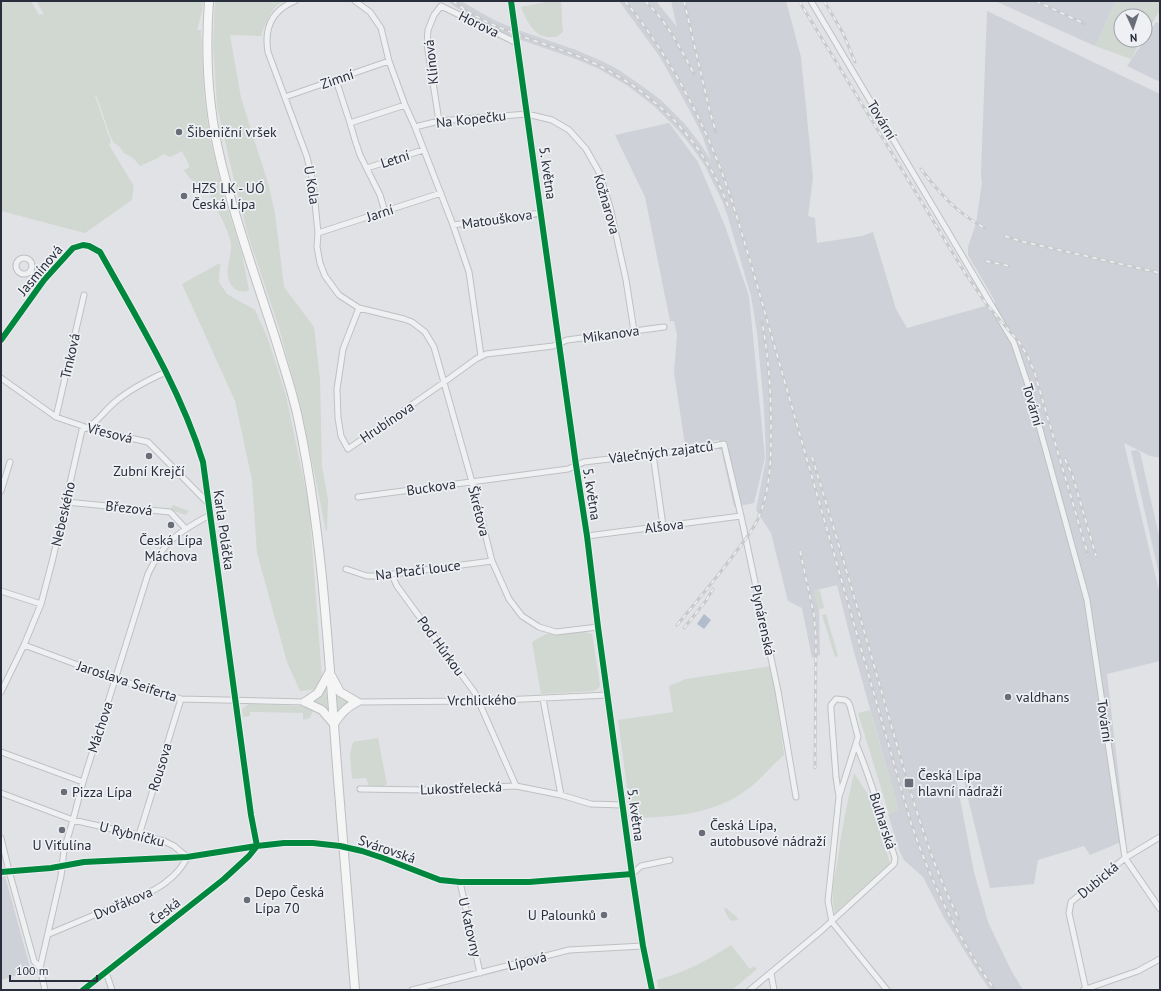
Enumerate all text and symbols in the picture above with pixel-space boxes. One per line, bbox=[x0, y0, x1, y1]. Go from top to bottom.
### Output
street label: Horova bbox=[456, 7, 502, 41]
north arrow bbox=[1113, 8, 1153, 48]
text: N bbox=[1130, 31, 1138, 45]
street label: Klínová bbox=[420, 39, 442, 85]
street label: Zimní bbox=[318, 65, 356, 93]
street label: Tovární bbox=[863, 97, 901, 143]
street label: Na Kopečku bbox=[435, 106, 507, 132]
place label: Šibeniční vršek bbox=[187, 123, 277, 141]
marker: Šibeniční vršek bbox=[174, 127, 184, 137]
street label: Letní bbox=[378, 146, 412, 172]
street label: 5. května bbox=[535, 146, 561, 201]
street label: U Kola bbox=[300, 164, 324, 206]
street label: Kožnarova bbox=[590, 172, 624, 236]
place label: HZS LK - UÓ Česká Lípa bbox=[192, 179, 265, 213]
marker: HZS LK - UÓ Česká Lípa bbox=[179, 191, 189, 201]
street label: Jarní bbox=[363, 200, 396, 226]
street label: Matouškova bbox=[461, 205, 534, 233]
street label: Jasmínová bbox=[13, 241, 66, 300]
street label: Mikanova bbox=[581, 321, 641, 347]
street label: Trnková bbox=[56, 331, 84, 381]
street label: Tovární bbox=[1018, 382, 1048, 428]
street label: Hrubínova bbox=[356, 397, 418, 447]
street label: Vřesová bbox=[84, 418, 135, 447]
street label: Válečných zajatců bbox=[607, 437, 714, 467]
marker: Zubní Krejčí bbox=[144, 451, 154, 461]
place label: Zubní Krejčí bbox=[113, 462, 185, 480]
street label: 5. května bbox=[579, 466, 605, 522]
street label: Buckova bbox=[405, 475, 457, 499]
street label: Nebeského bbox=[47, 480, 79, 548]
street label: Škrétova bbox=[464, 484, 494, 538]
street label: Karla Poláčka bbox=[209, 489, 239, 571]
street label: Březová bbox=[105, 497, 153, 519]
street label: Alšova bbox=[643, 515, 685, 537]
marker: Česká Lípa Máchova bbox=[166, 520, 176, 530]
place label: Česká Lípa Máchova bbox=[139, 531, 203, 565]
street label: Na Ptačí louce bbox=[374, 556, 462, 584]
street label: Plynárenská bbox=[747, 583, 779, 657]
street label: Pod Hůrkou bbox=[413, 613, 469, 679]
street label: Jaroslava Seiferta bbox=[74, 656, 179, 706]
place label: valdhans bbox=[1016, 688, 1070, 706]
street label: Vrchlického bbox=[446, 690, 517, 710]
marker: valdhans bbox=[1003, 692, 1013, 702]
street label: Tovární bbox=[1093, 698, 1117, 744]
street label: Máchova bbox=[83, 699, 117, 755]
street label: Rousova bbox=[144, 741, 176, 793]
place label: Česká Lípa hlavní nádraží bbox=[918, 766, 1003, 800]
marker: Česká Lípa hlavní nádraží bbox=[903, 777, 915, 789]
street label: Lukostřelecká bbox=[420, 778, 502, 798]
place label: Pizza Lípa bbox=[72, 783, 132, 801]
marker: Pizza Lípa bbox=[59, 787, 69, 797]
street label: 5. května bbox=[623, 788, 649, 843]
street label: Bulharská bbox=[865, 790, 901, 852]
place label: Česká Lípa, autobusové nádraží bbox=[710, 816, 826, 850]
street label: U Rybníčku bbox=[97, 817, 167, 851]
marker: U Viťulína bbox=[57, 825, 67, 835]
marker: Česká Lípa, autobusové nádraží bbox=[697, 828, 707, 838]
street label: Svárovská bbox=[356, 831, 418, 867]
place label: U Viťulína bbox=[33, 836, 91, 854]
street label: Dubická bbox=[1074, 858, 1122, 902]
street label: Dvořákova bbox=[91, 883, 155, 923]
place label: Depo Česká Lípa 70 bbox=[255, 883, 324, 917]
street label: Česká bbox=[146, 893, 184, 929]
marker: Depo Česká Lípa 70 bbox=[242, 895, 252, 905]
street label: U Katovny bbox=[454, 895, 486, 959]
place label: U Palounků bbox=[528, 906, 596, 924]
marker: U Palounků bbox=[599, 910, 609, 920]
street label: Lípová bbox=[506, 947, 548, 975]
scale bar bbox=[10, 957, 97, 983]
text: 100 m bbox=[16, 963, 49, 978]

